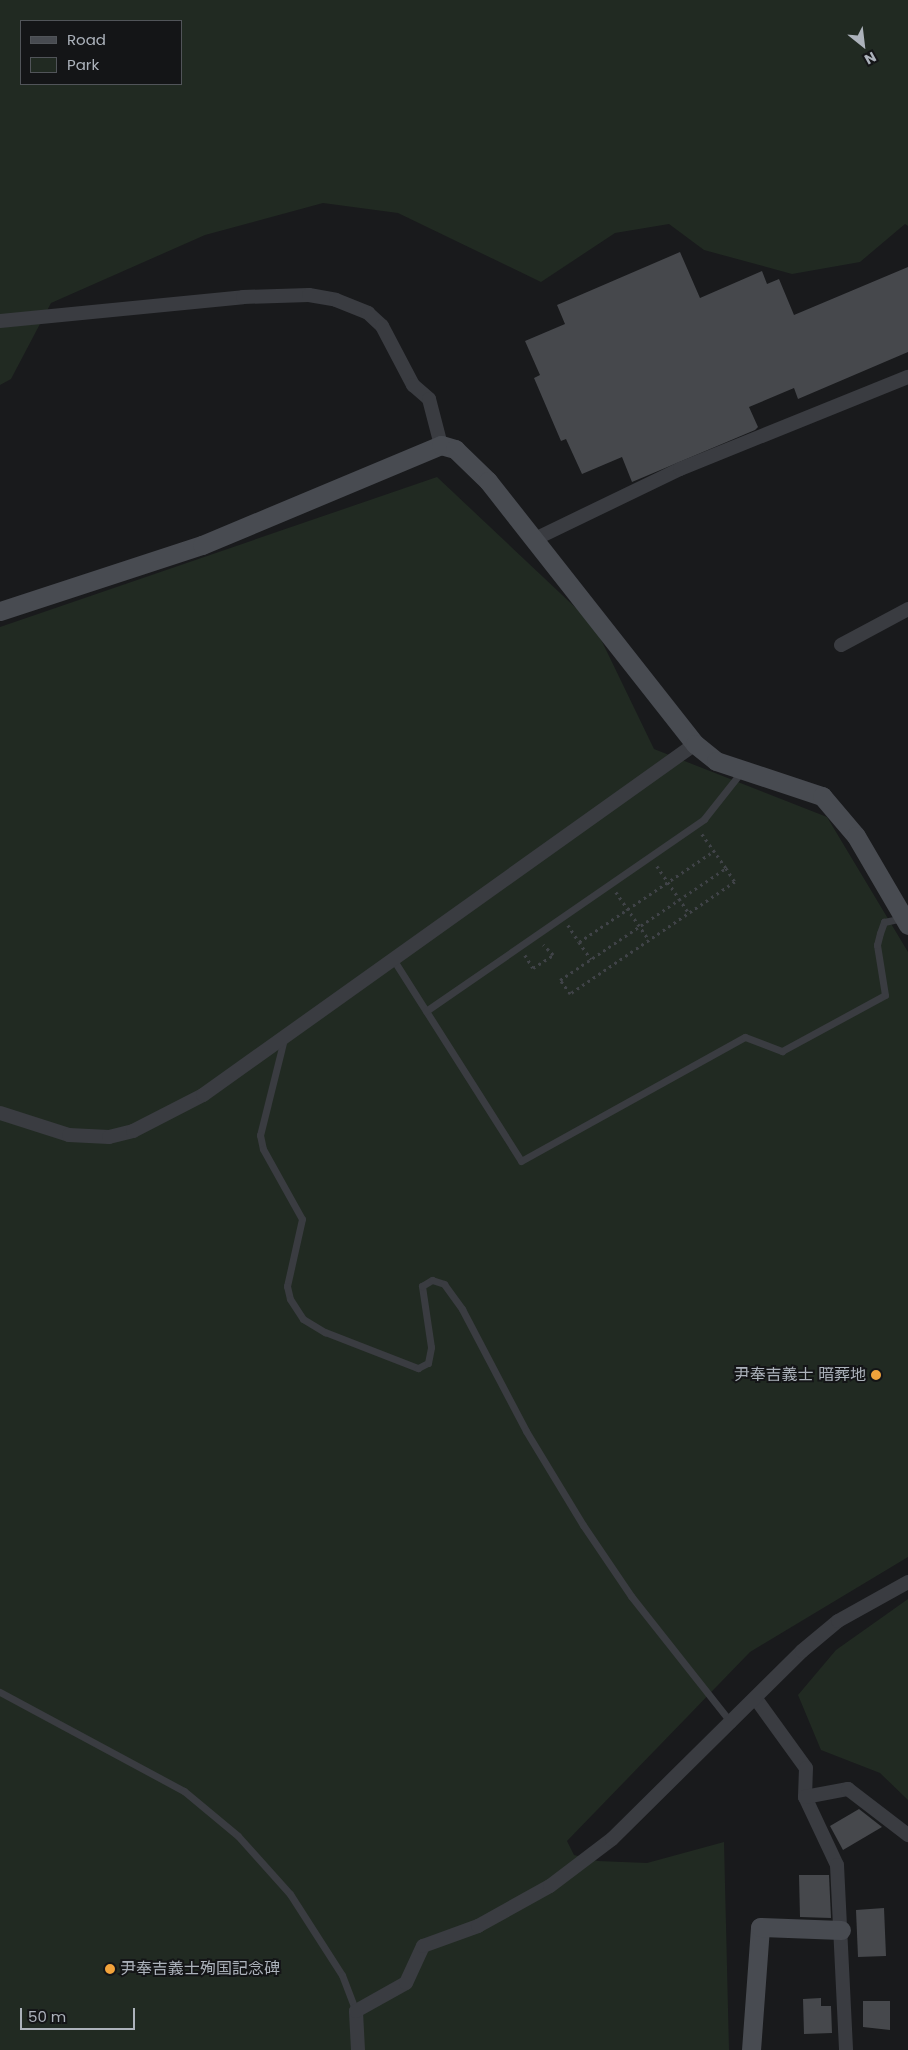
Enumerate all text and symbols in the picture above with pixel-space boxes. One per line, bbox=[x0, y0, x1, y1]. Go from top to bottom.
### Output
legend bbox=[20, 20, 182, 85]
north arrow bbox=[838, 20, 888, 70]
text: Road bbox=[67, 29, 106, 50]
text: N bbox=[861, 47, 880, 69]
text: Park bbox=[67, 54, 99, 75]
place label: 尹奉吉義士 暗葬地 bbox=[734, 1365, 866, 1385]
marker: 尹奉吉義士 暗葬地 bbox=[870, 1369, 882, 1381]
place label: 尹奉吉義士殉国記念碑 bbox=[120, 1959, 280, 1979]
marker: 尹奉吉義士殉国記念碑 bbox=[104, 1963, 116, 1975]
scale bar bbox=[22, 1998, 138, 2030]
text: 50 m bbox=[28, 2006, 66, 2027]

